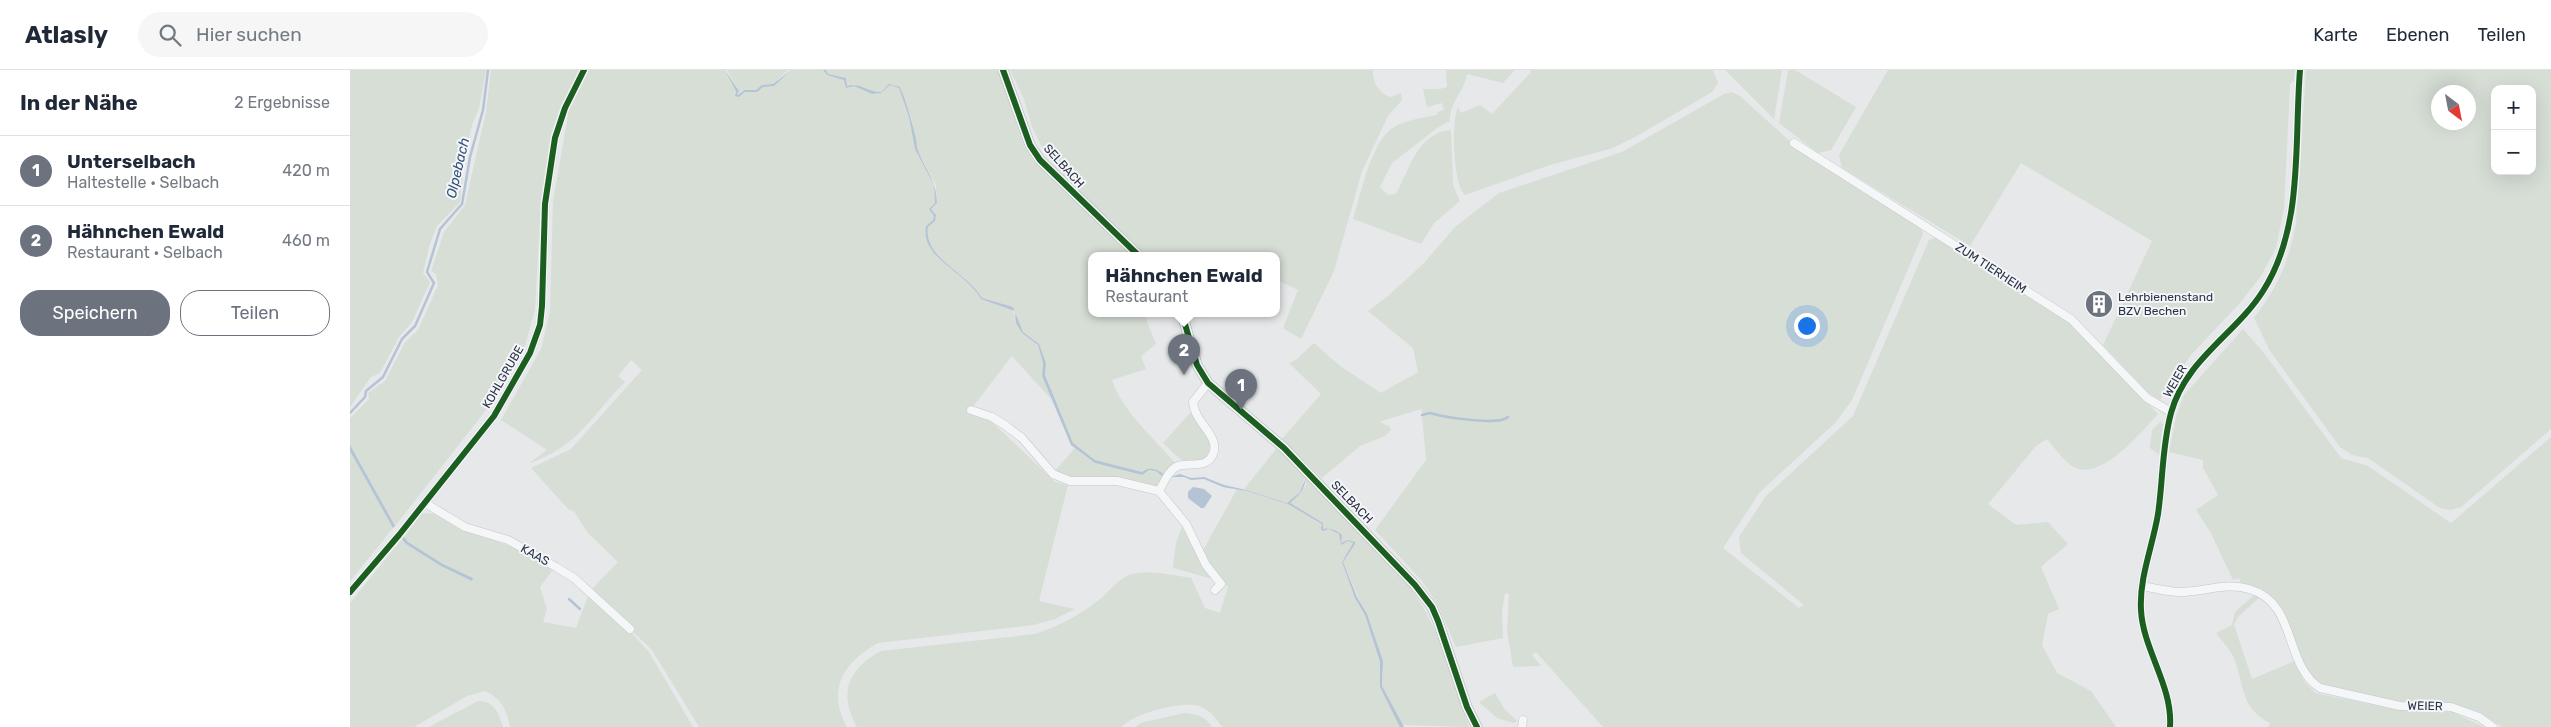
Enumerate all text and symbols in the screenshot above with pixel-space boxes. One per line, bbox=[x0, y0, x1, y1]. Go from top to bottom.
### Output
search box bbox=[138, 12, 488, 57]
text: Atlasly bbox=[25, 21, 108, 49]
icon: search bbox=[156, 21, 184, 49]
text: Hier suchen bbox=[196, 23, 302, 46]
text: Karte bbox=[2313, 24, 2358, 46]
text: Ebenen bbox=[2386, 24, 2450, 46]
text: Teilen bbox=[2478, 24, 2526, 46]
north arrow bbox=[2431, 85, 2476, 130]
map controls bbox=[2491, 85, 2536, 175]
button: + bbox=[2491, 85, 2536, 130]
text: In der Nähe bbox=[20, 90, 138, 115]
text: 2 Ergebnisse bbox=[234, 93, 330, 112]
button: − bbox=[2491, 130, 2536, 175]
water label: Olpebach bbox=[443, 136, 473, 200]
street label: SELBACH bbox=[1041, 141, 1087, 191]
text: Unterselbach bbox=[67, 150, 196, 173]
text: 1 bbox=[32, 161, 40, 180]
text: 420 m bbox=[282, 161, 330, 180]
text: Haltestelle · Selbach bbox=[67, 173, 219, 192]
text: Hähnchen Ewald bbox=[67, 220, 224, 243]
text: 2 bbox=[31, 231, 41, 250]
text: 460 m bbox=[282, 231, 330, 250]
street label: ZUM TIERHEIM bbox=[1953, 240, 2029, 296]
text: Restaurant · Selbach bbox=[67, 243, 223, 262]
popup bbox=[1088, 252, 1280, 317]
text: Hähnchen Ewald bbox=[1105, 264, 1263, 287]
text: Restaurant bbox=[1105, 287, 1188, 306]
building icon: Lehrbienenstand BZV Bechen bbox=[2084, 289, 2114, 319]
button: Speichern bbox=[20, 290, 170, 336]
button: Teilen bbox=[180, 290, 330, 336]
place label: Lehrbienenstand BZV Bechen bbox=[2118, 290, 2213, 318]
your location bbox=[1794, 313, 1820, 339]
pin: 2 bbox=[1168, 334, 1200, 375]
street label: KOHLGRUBE bbox=[479, 343, 527, 411]
street label: WEIER bbox=[2160, 362, 2190, 400]
pin: 1 bbox=[1225, 369, 1257, 410]
street label: SELBACH bbox=[1328, 478, 1376, 526]
street label: KAAS bbox=[518, 541, 552, 569]
street label: WEIER bbox=[2407, 699, 2443, 713]

